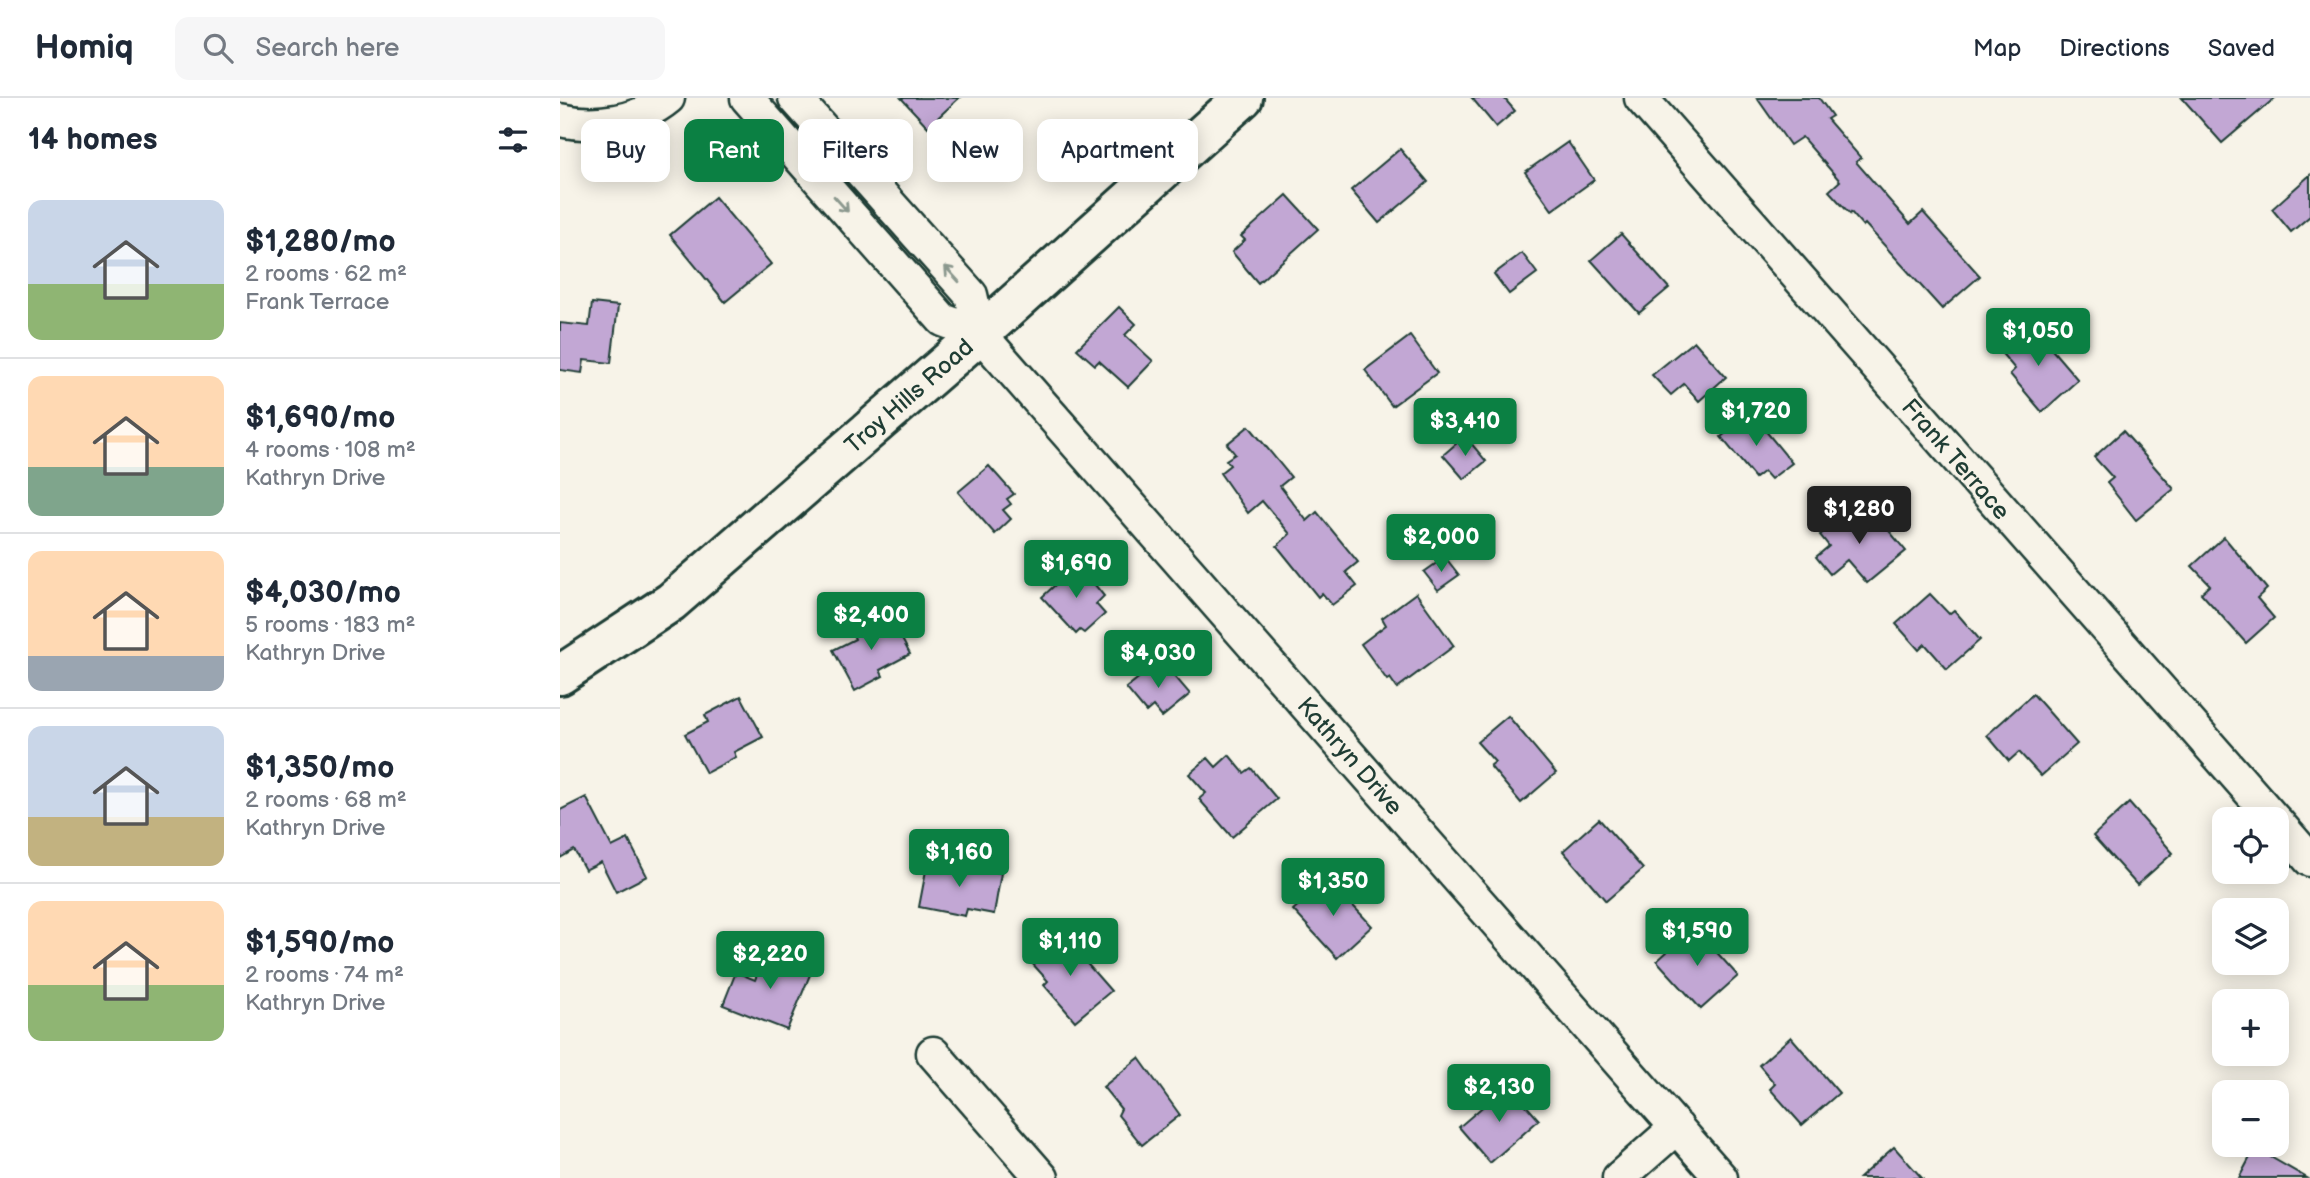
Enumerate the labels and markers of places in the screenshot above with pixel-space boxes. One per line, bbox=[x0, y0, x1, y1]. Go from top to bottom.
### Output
pin: $1,050 bbox=[1981, 308, 2095, 368]
pin: $1,720 bbox=[1699, 388, 1813, 448]
pin: $3,410 bbox=[1408, 398, 1522, 458]
pin: $1,280 bbox=[1802, 486, 1916, 546]
pin: $2,000 bbox=[1384, 514, 1498, 574]
pin: $1,690 bbox=[1019, 540, 1133, 600]
pin: $2,400 bbox=[814, 592, 928, 652]
pin: $4,030 bbox=[1101, 630, 1215, 690]
pin: $1,160 bbox=[902, 830, 1016, 889]
pin: $1,350 bbox=[1276, 858, 1390, 918]
pin: $1,590 bbox=[1640, 908, 1754, 968]
pin: $1,110 bbox=[1013, 918, 1127, 978]
pin: $2,220 bbox=[713, 932, 827, 991]
pin: $2,130 bbox=[1442, 1065, 1556, 1124]

